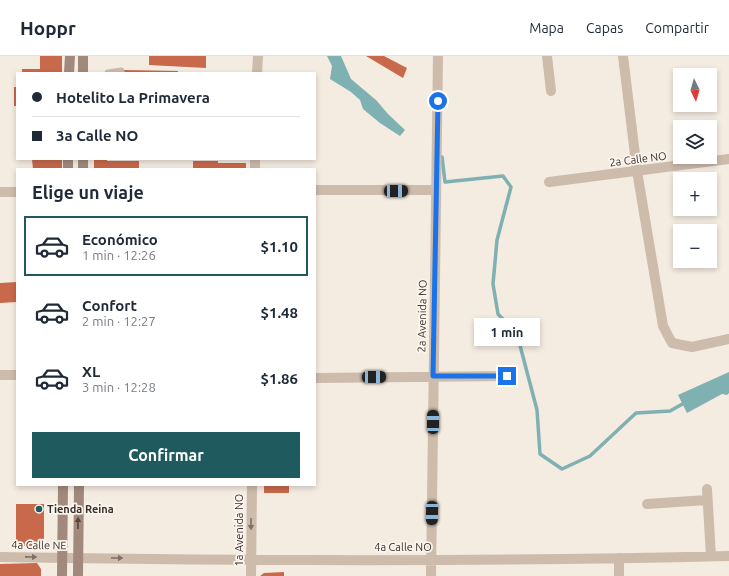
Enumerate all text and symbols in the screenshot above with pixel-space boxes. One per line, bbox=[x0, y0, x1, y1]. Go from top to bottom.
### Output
text: Hoppr bbox=[20, 17, 76, 39]
text: Mapa bbox=[529, 20, 564, 36]
text: Capas bbox=[586, 20, 623, 36]
text: Compartir bbox=[645, 20, 709, 36]
north arrow bbox=[673, 68, 717, 112]
map controls bbox=[673, 68, 717, 268]
text: Hotelito La Primavera bbox=[56, 89, 210, 106]
route start bbox=[429, 92, 447, 110]
button: layers bbox=[673, 120, 717, 164]
text: 3a Calle NO bbox=[56, 127, 138, 144]
street label: 2a Calle NO bbox=[609, 150, 667, 168]
button: + bbox=[673, 172, 717, 216]
text: Elige un viaje bbox=[32, 182, 144, 202]
car bbox=[384, 185, 408, 197]
button: − bbox=[673, 224, 717, 268]
icon: car bbox=[34, 228, 70, 264]
text: Económico bbox=[82, 231, 158, 248]
text: $1.10 bbox=[260, 238, 298, 255]
text: 1 min · 12:26 bbox=[82, 248, 156, 262]
street label: 2a Avenida NO bbox=[415, 280, 429, 352]
icon: car bbox=[34, 294, 70, 330]
text: Confort bbox=[82, 297, 137, 314]
text: $1.48 bbox=[260, 304, 298, 321]
text: 2 min · 12:27 bbox=[82, 314, 156, 328]
callout: 1 min bbox=[474, 318, 540, 346]
text: 1 min bbox=[491, 325, 523, 339]
icon: car bbox=[34, 360, 70, 396]
text: XL bbox=[82, 363, 100, 380]
route end bbox=[498, 367, 516, 385]
text: $1.86 bbox=[260, 370, 298, 387]
car bbox=[362, 371, 386, 383]
text: 3 min · 12:28 bbox=[82, 380, 156, 394]
car bbox=[427, 410, 439, 434]
button: Confirmar bbox=[32, 432, 300, 478]
street label: 1a Avenida NO bbox=[233, 494, 245, 566]
car bbox=[426, 501, 438, 525]
place label: Tienda Reina bbox=[47, 503, 114, 515]
marker: Tienda Reina bbox=[34, 504, 44, 514]
one-way arrow bbox=[75, 517, 82, 529]
one-way arrow bbox=[248, 518, 254, 531]
street label: 4a Calle NE bbox=[11, 539, 67, 551]
street label: 4a Calle NO bbox=[374, 541, 432, 553]
one-way arrow bbox=[25, 554, 38, 560]
one-way arrow bbox=[111, 555, 124, 561]

